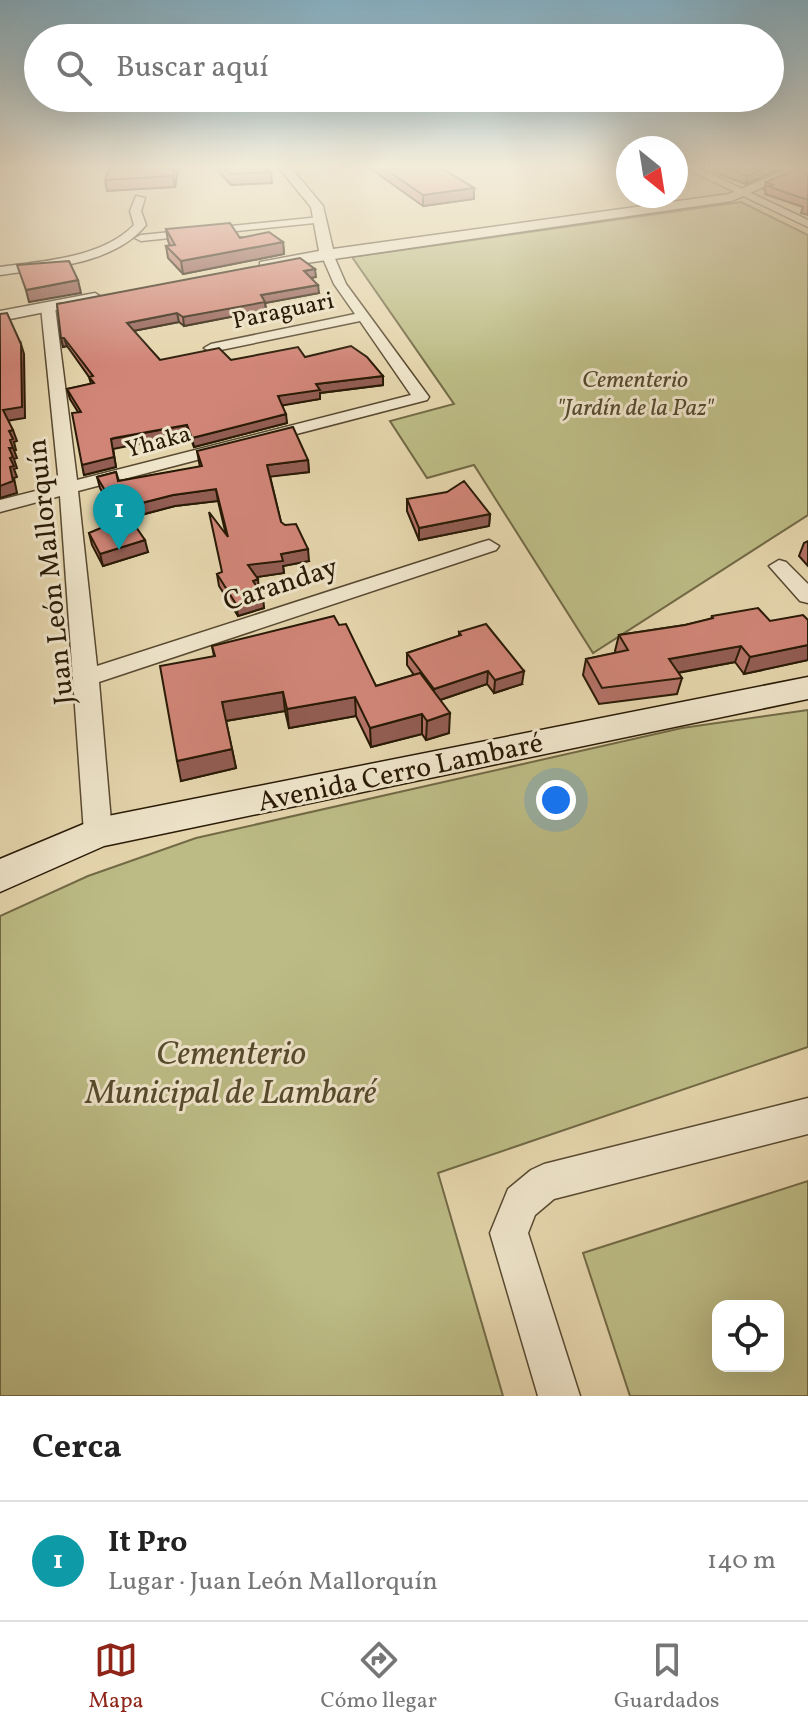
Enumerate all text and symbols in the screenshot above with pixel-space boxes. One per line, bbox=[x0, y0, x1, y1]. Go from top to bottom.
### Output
search box bbox=[24, 24, 784, 112]
icon: search bbox=[52, 46, 96, 90]
text: Buscar aquí bbox=[116, 47, 269, 89]
north arrow bbox=[616, 136, 688, 208]
street label: Paraguari bbox=[230, 285, 337, 339]
park label: Cementerio "Jardín de la Paz" bbox=[557, 364, 714, 426]
street label: Yhaka bbox=[122, 418, 195, 468]
street label: Juan León Mallorquín bbox=[18, 437, 85, 707]
pin: 1 bbox=[93, 484, 145, 550]
street label: Caranday bbox=[218, 548, 343, 622]
street label: Avenida Cerro Lambaré bbox=[254, 724, 547, 823]
your location bbox=[536, 780, 576, 820]
park label: Cementerio Municipal de Lambaré bbox=[85, 1032, 378, 1118]
map controls bbox=[712, 1300, 784, 1372]
button: locate bbox=[712, 1300, 784, 1372]
text: Cerca bbox=[32, 1425, 122, 1472]
text: It Pro bbox=[108, 1522, 187, 1564]
text: 1 bbox=[53, 1543, 63, 1579]
text: 140 m bbox=[707, 1543, 776, 1579]
text: Lugar · Juan León Mallorquín bbox=[108, 1564, 438, 1600]
tab: Mapa bbox=[88, 1638, 143, 1717]
tab: Cómo llegar bbox=[320, 1638, 437, 1717]
tab: Guardados bbox=[614, 1638, 720, 1717]

